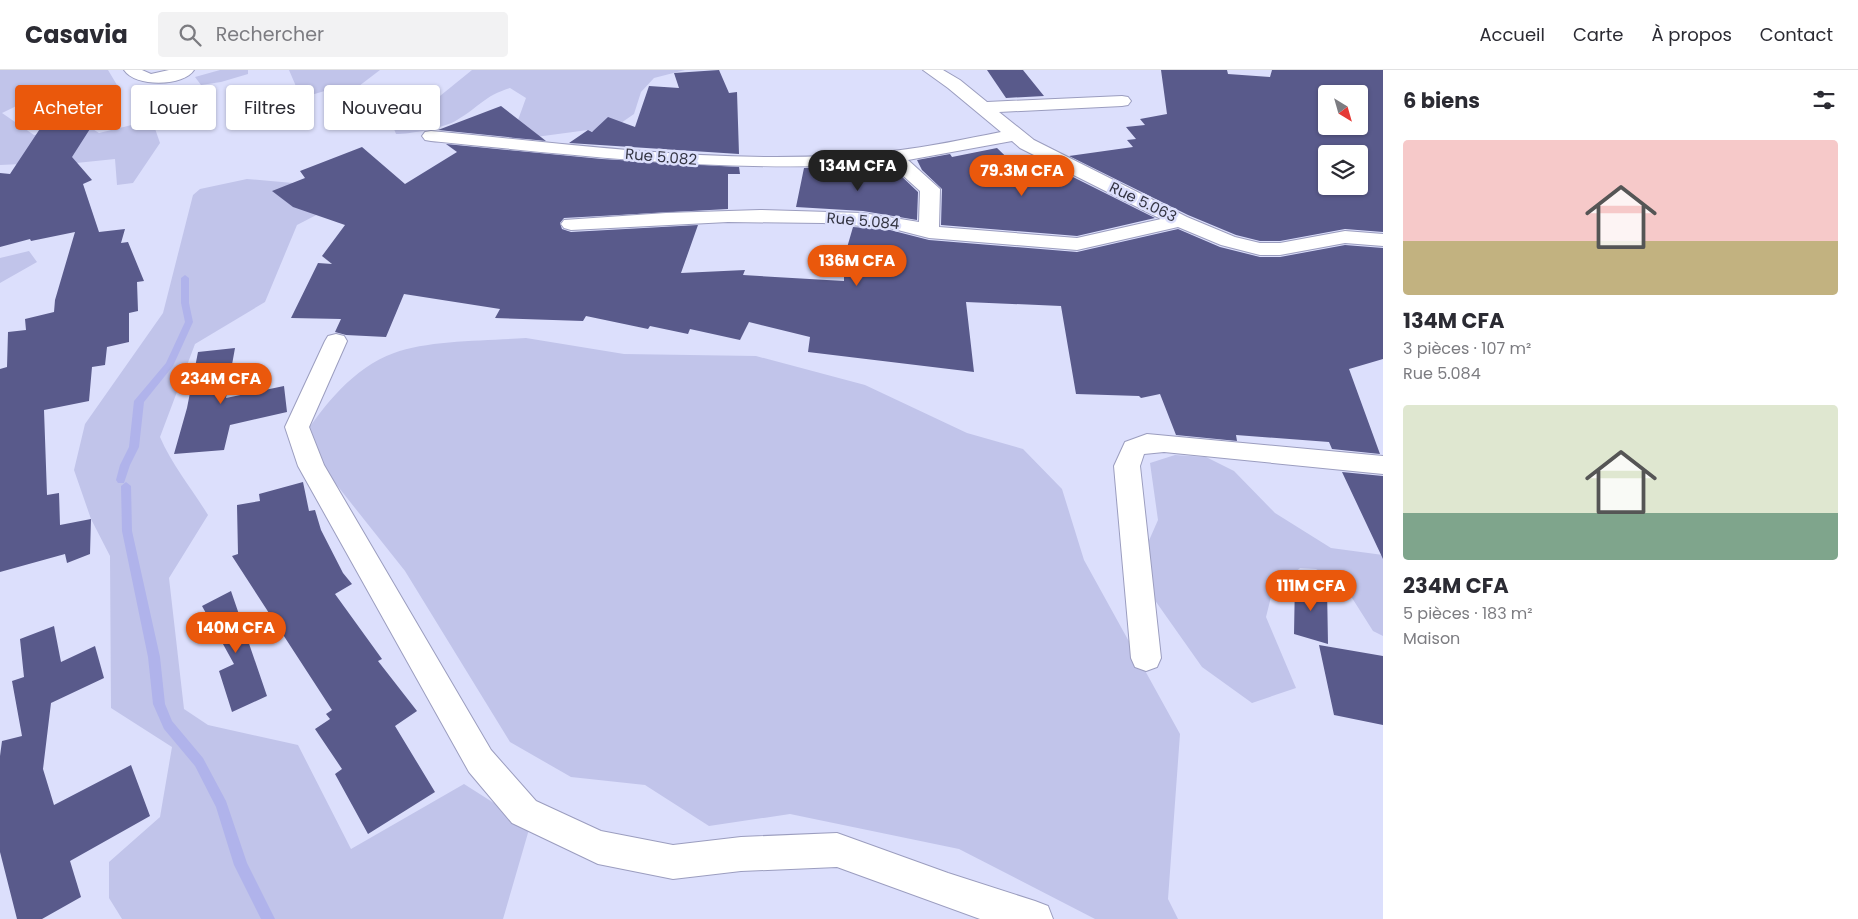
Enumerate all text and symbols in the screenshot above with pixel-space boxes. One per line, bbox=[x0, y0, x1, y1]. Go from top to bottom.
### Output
search box bbox=[158, 12, 508, 57]
text: Casavia bbox=[25, 18, 128, 51]
icon: search bbox=[176, 21, 204, 49]
text: Rechercher bbox=[216, 21, 324, 48]
text: Accueil bbox=[1479, 22, 1545, 47]
text: Carte bbox=[1573, 22, 1623, 47]
text: À propos bbox=[1651, 22, 1732, 47]
text: Contact bbox=[1760, 22, 1833, 47]
chip: Acheter bbox=[15, 85, 121, 130]
chip: Louer bbox=[131, 85, 216, 130]
chip: Filtres bbox=[226, 85, 314, 130]
chip: Nouveau bbox=[324, 85, 440, 130]
north arrow bbox=[1318, 85, 1368, 135]
map controls bbox=[1318, 85, 1368, 195]
text: 6 biens bbox=[1403, 86, 1480, 115]
icon: filters bbox=[1810, 86, 1838, 114]
street label: Rue 5.082 bbox=[624, 143, 698, 170]
button: layers bbox=[1318, 145, 1368, 195]
pin: 134M CFA bbox=[806, 150, 910, 192]
text: 134M CFA bbox=[819, 154, 897, 177]
pin: 79.3M CFA bbox=[965, 154, 1079, 197]
text: 79.3M CFA bbox=[980, 159, 1064, 182]
icon: home bbox=[1576, 172, 1666, 262]
street label: Rue 5.063 bbox=[1106, 176, 1180, 227]
street label: Rue 5.084 bbox=[826, 207, 900, 234]
pin: 136M CFA bbox=[805, 244, 909, 287]
text: 136M CFA bbox=[819, 249, 895, 272]
text: 134M CFA bbox=[1403, 306, 1505, 335]
text: 3 pièces · 107 m² bbox=[1403, 337, 1531, 360]
pin: 234M CFA bbox=[169, 362, 273, 405]
text: Rue 5.084 bbox=[1403, 362, 1481, 385]
text: 234M CFA bbox=[181, 367, 261, 390]
icon: home bbox=[1576, 437, 1666, 527]
pin: 111M CFA bbox=[1259, 570, 1363, 612]
text: 234M CFA bbox=[1403, 571, 1509, 600]
text: 111M CFA bbox=[1277, 574, 1345, 597]
text: 5 pièces · 183 m² bbox=[1403, 602, 1533, 625]
pin: 140M CFA bbox=[184, 612, 288, 654]
text: 140M CFA bbox=[197, 616, 275, 639]
text: Maison bbox=[1403, 627, 1460, 650]

